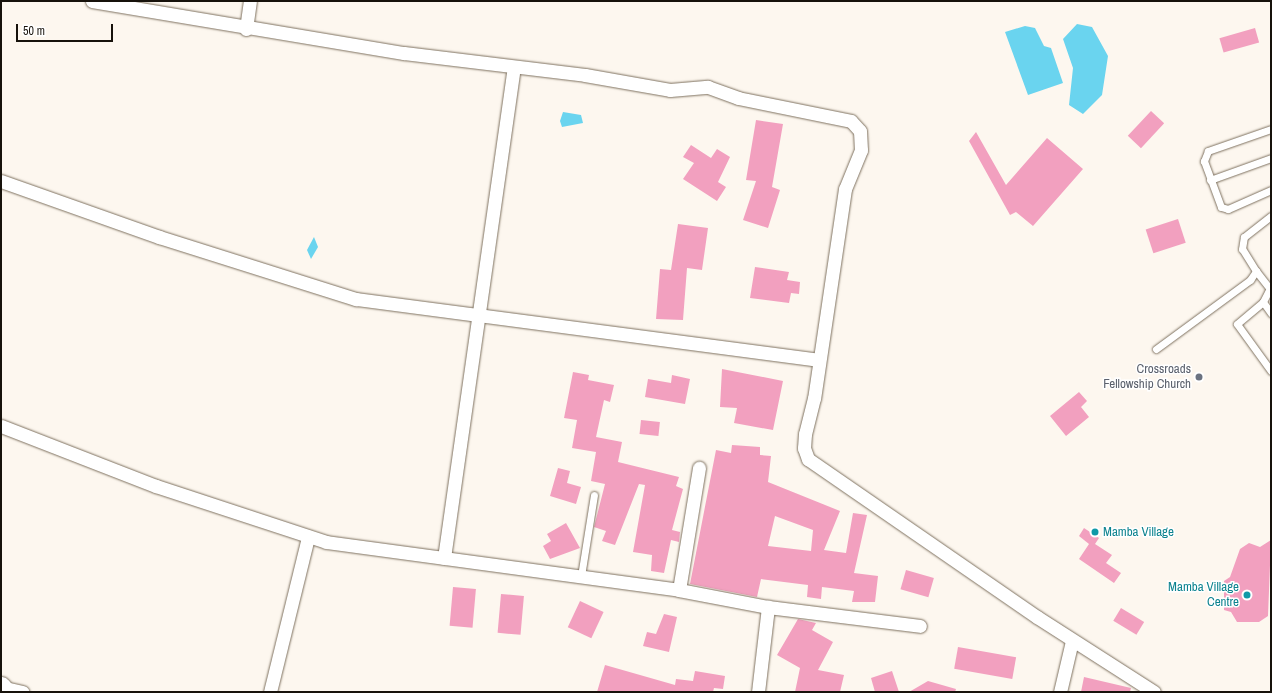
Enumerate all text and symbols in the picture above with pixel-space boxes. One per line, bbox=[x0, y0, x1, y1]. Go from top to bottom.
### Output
scale bar bbox=[18, 16, 115, 42]
text: 50 m bbox=[23, 23, 45, 39]
place label: Crossroads Fellowship Church bbox=[1103, 362, 1191, 393]
marker: Crossroads Fellowship Church bbox=[1194, 372, 1204, 382]
place label: Mamba Village bbox=[1103, 524, 1174, 540]
marker: Mamba Village bbox=[1090, 527, 1100, 537]
place label: Mamba Village Centre bbox=[1168, 580, 1239, 611]
marker: Mamba Village Centre bbox=[1242, 590, 1252, 600]

